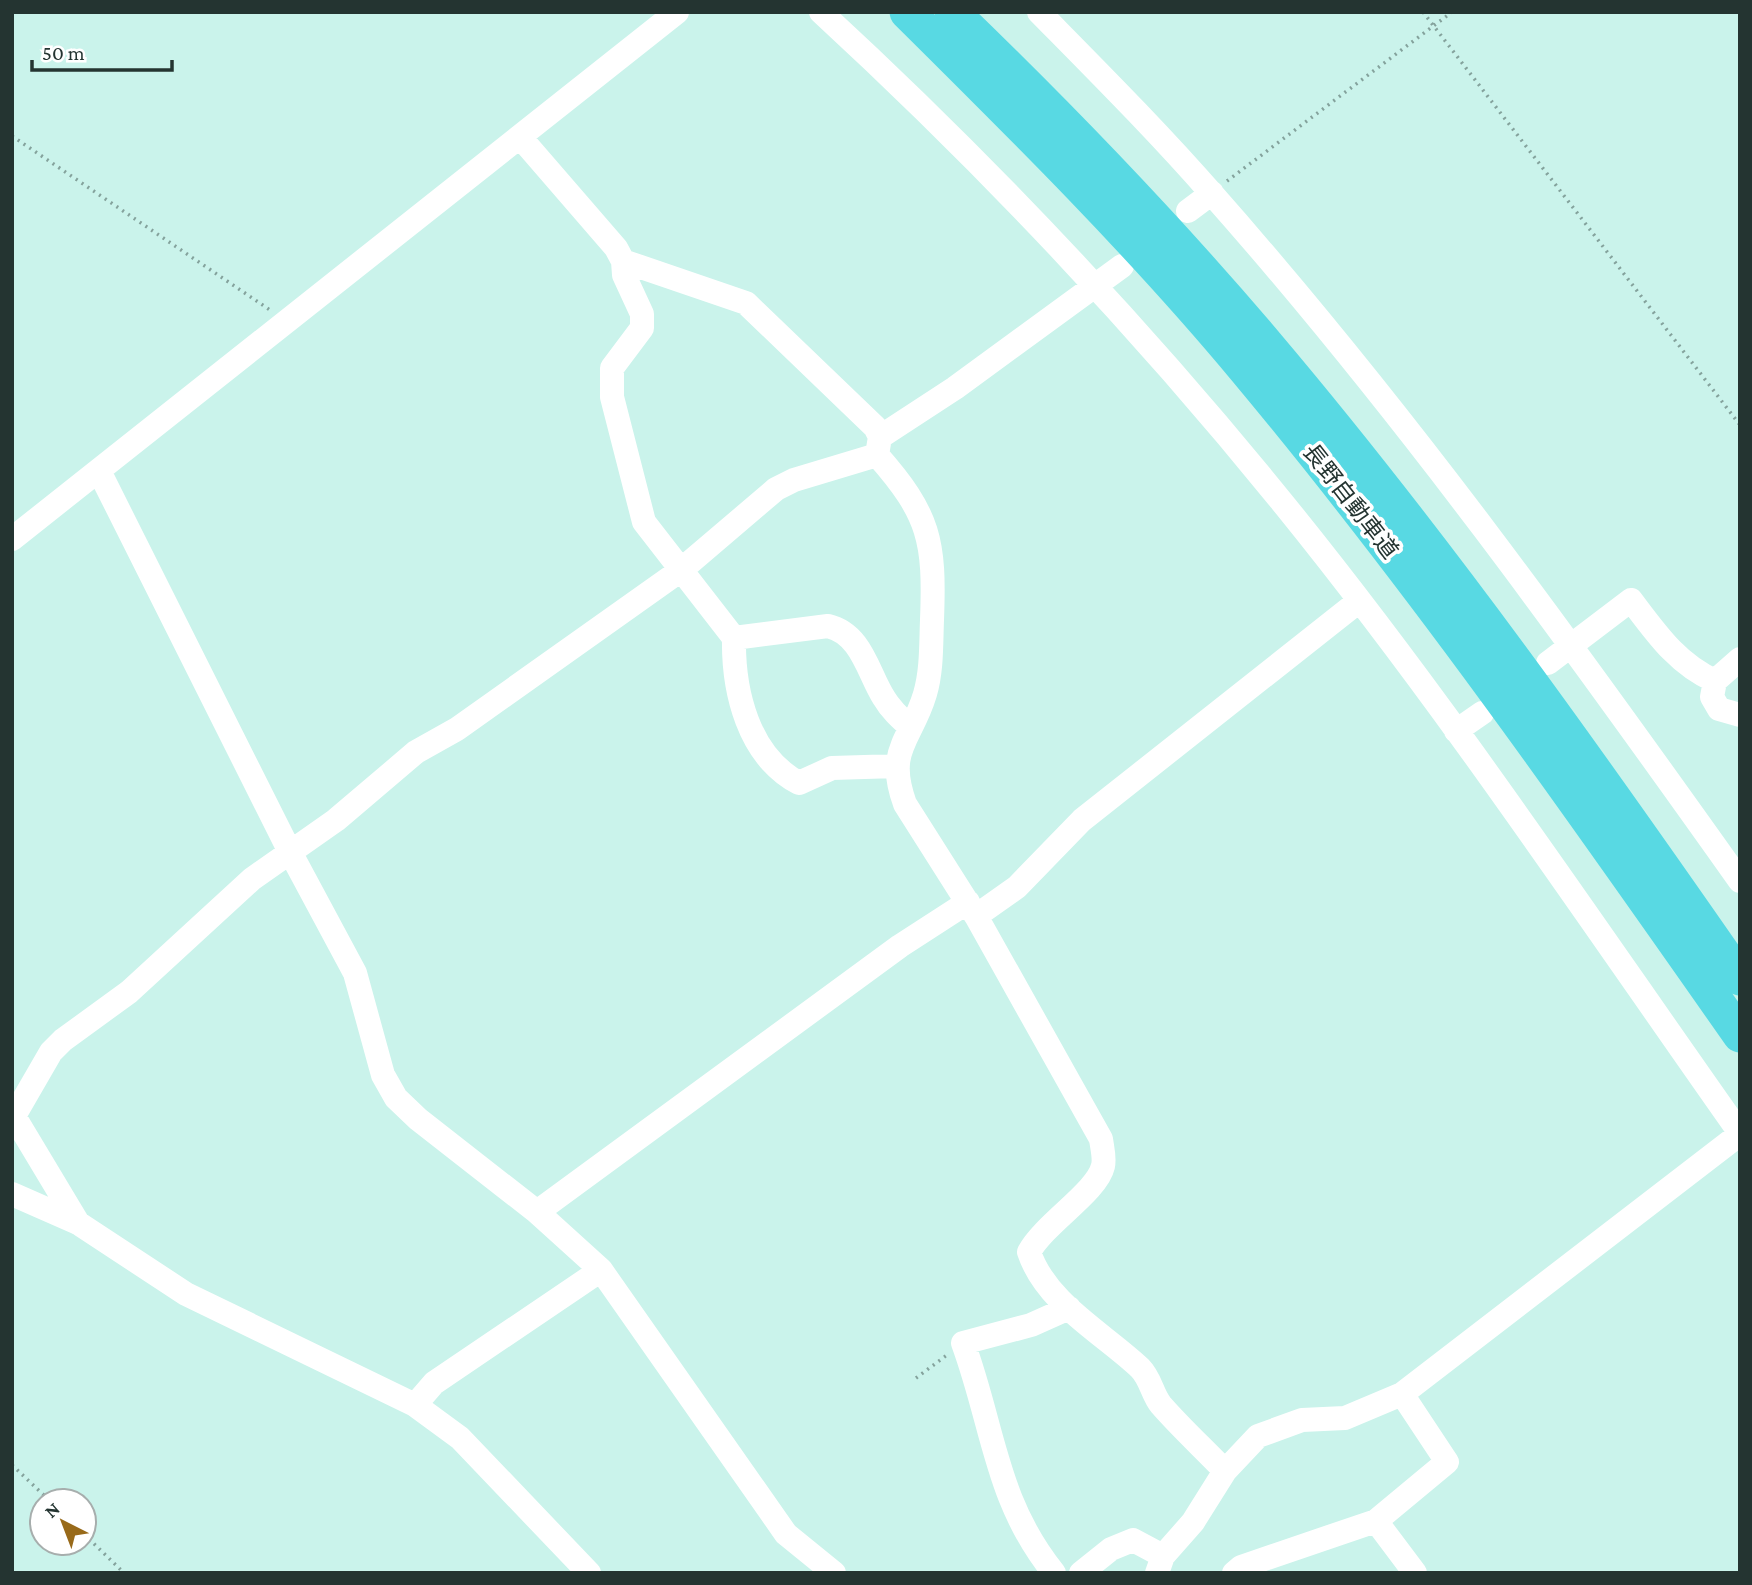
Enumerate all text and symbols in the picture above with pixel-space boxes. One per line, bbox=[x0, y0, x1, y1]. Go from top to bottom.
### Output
scale bar bbox=[32, 28, 172, 72]
text: 50 m bbox=[42, 41, 85, 65]
street label: 長野自動車道 bbox=[1298, 439, 1404, 563]
north arrow bbox=[28, 1487, 98, 1557]
text: N bbox=[40, 1498, 64, 1522]

